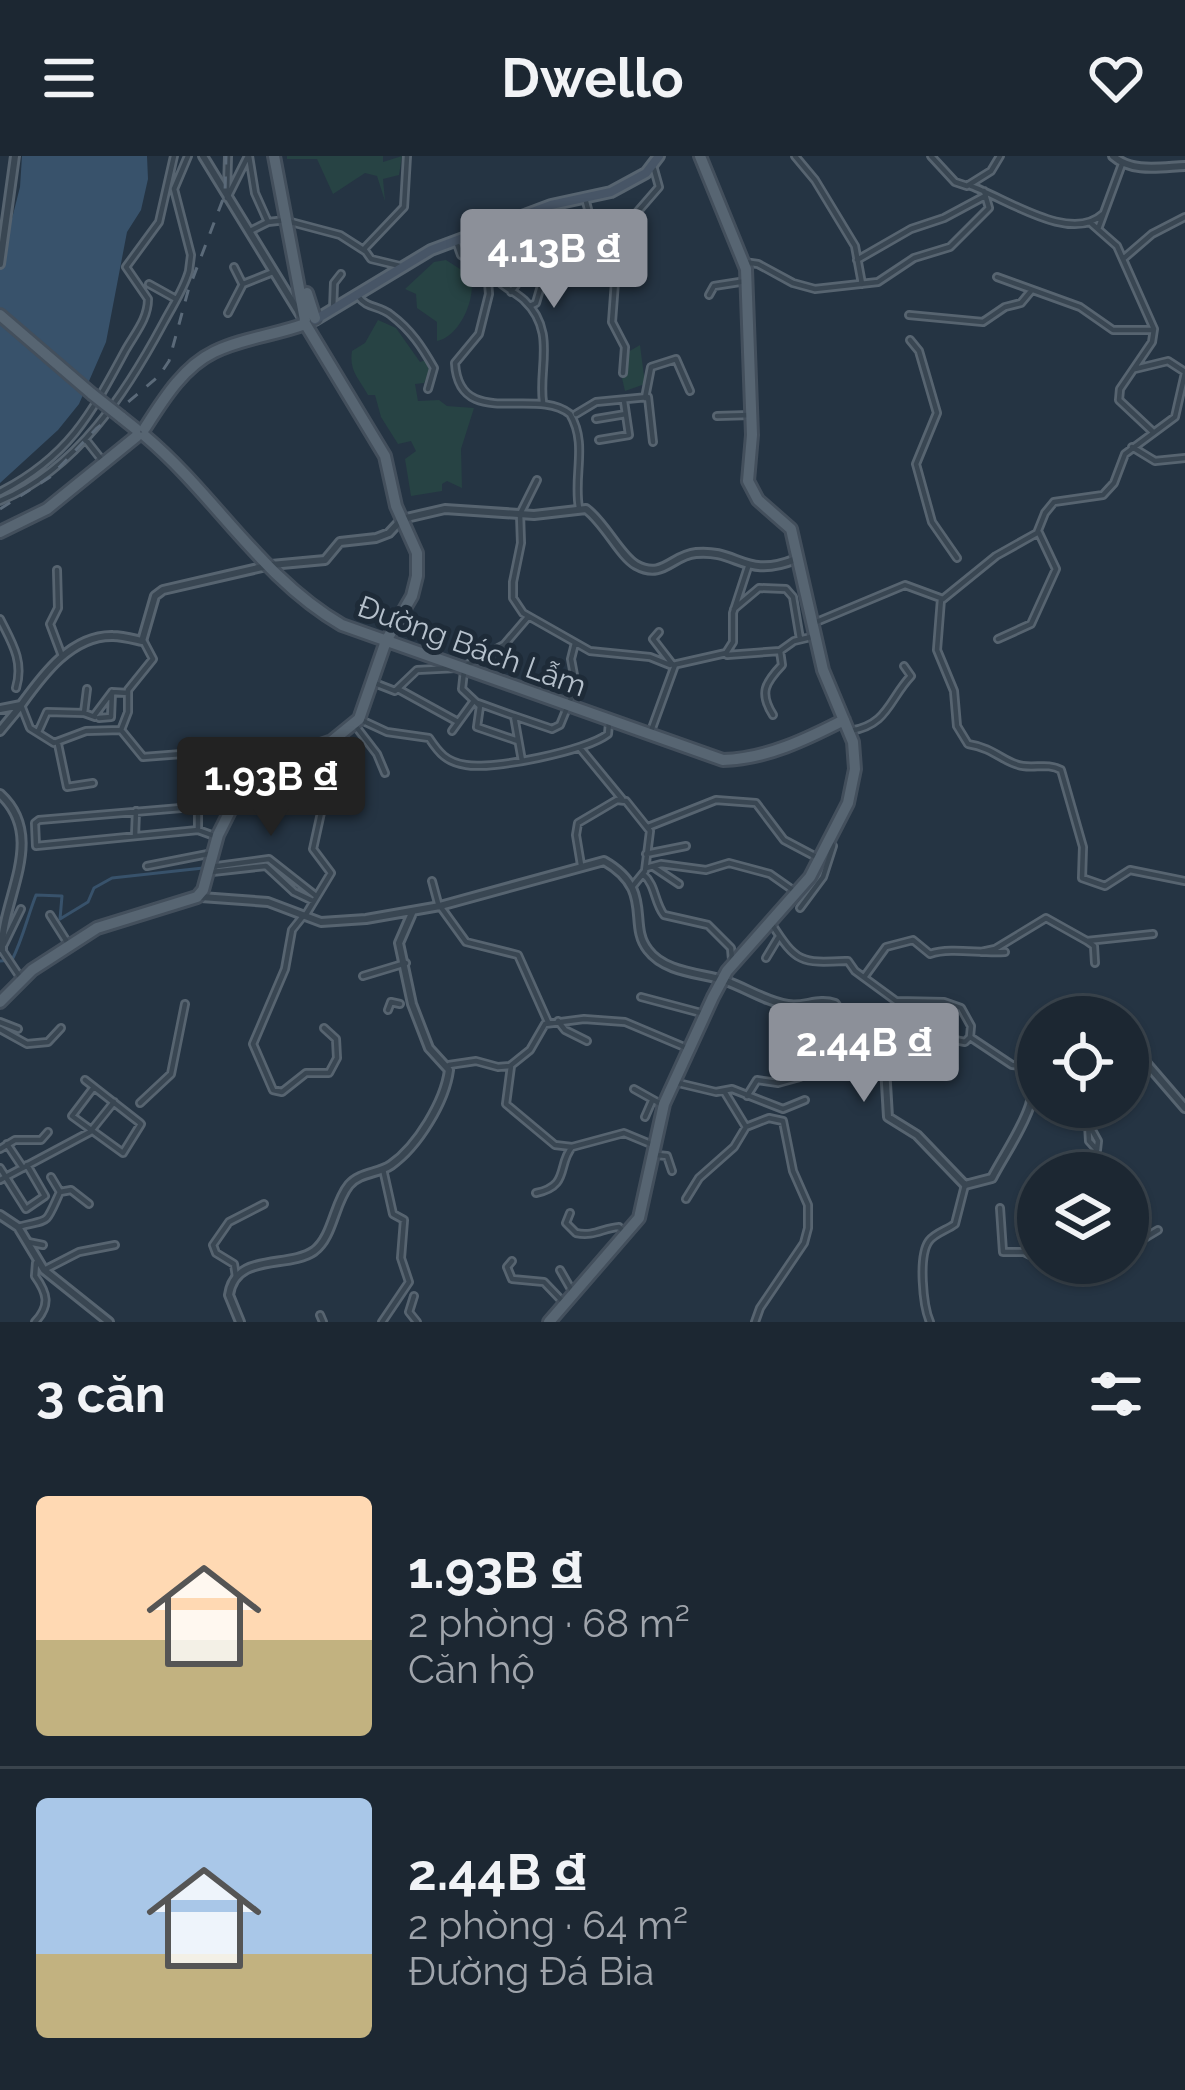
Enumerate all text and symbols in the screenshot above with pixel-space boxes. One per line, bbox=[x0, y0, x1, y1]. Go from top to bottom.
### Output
icon: menu bbox=[36, 45, 102, 111]
icon: heart bbox=[1083, 45, 1149, 111]
text: Dwello bbox=[501, 46, 684, 110]
pin: 4.13B ₫ bbox=[443, 209, 665, 311]
text: 4.13B ₫ bbox=[487, 225, 621, 271]
street label: Đường Bách Lẫm bbox=[353, 588, 591, 704]
pin: 1.93B ₫ bbox=[160, 737, 382, 839]
text: 1.93B ₫ bbox=[204, 753, 338, 799]
map controls bbox=[1017, 996, 1149, 1284]
button: locate bbox=[1017, 996, 1149, 1128]
pin: 2.44B ₫ bbox=[753, 1003, 975, 1105]
text: 2.44B ₫ bbox=[796, 1019, 932, 1065]
button: layers bbox=[1017, 1152, 1149, 1284]
icon: filters bbox=[1083, 1361, 1149, 1427]
text: 3 căn bbox=[36, 1364, 166, 1424]
text: 1.93B ₫ bbox=[408, 1540, 583, 1600]
icon: home bbox=[132, 1544, 276, 1688]
text: 2 phòng · 68 m² bbox=[408, 1600, 690, 1646]
text: Căn hộ bbox=[408, 1646, 535, 1692]
text: 2.44B ₫ bbox=[408, 1842, 586, 1902]
icon: home bbox=[132, 1846, 276, 1990]
text: 2 phòng · 64 m² bbox=[408, 1902, 688, 1948]
text: Đường Đá Bia bbox=[408, 1948, 654, 1994]

